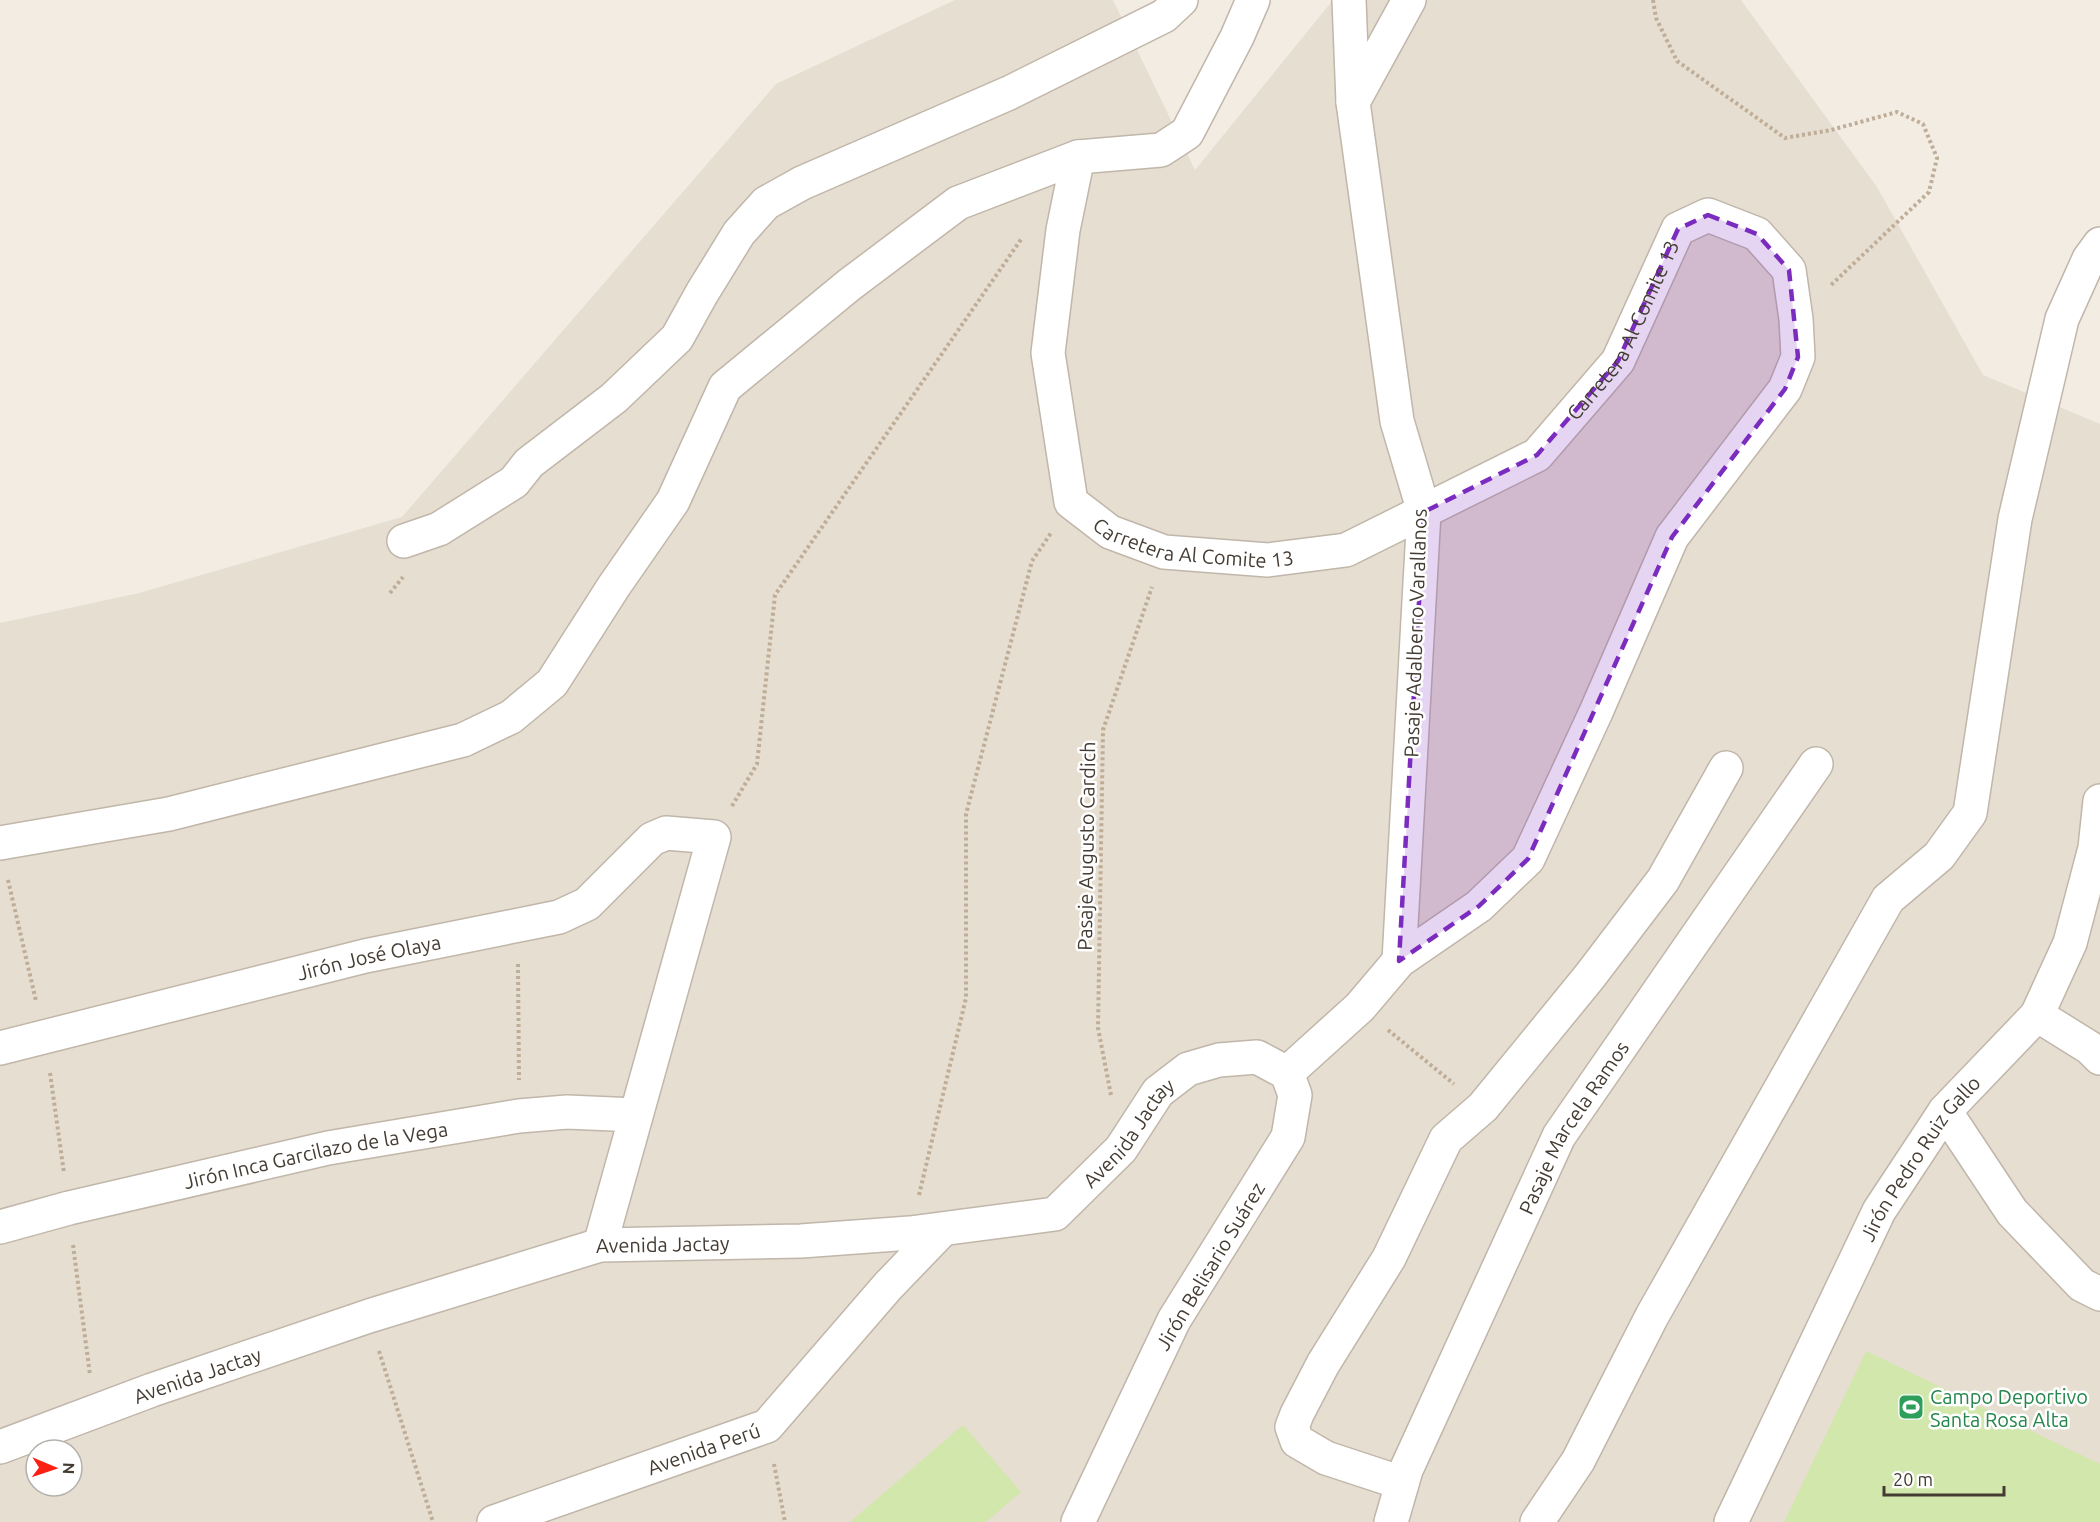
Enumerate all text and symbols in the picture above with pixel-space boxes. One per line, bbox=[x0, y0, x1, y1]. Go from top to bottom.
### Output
street label: Carretera Al Comite 13 bbox=[1561, 236, 1683, 424]
street label: Pasaje Adalberro Varallanos bbox=[1399, 508, 1431, 758]
street label: Carretera Al Comite 13 bbox=[1089, 512, 1295, 572]
street label: Pasaje Augusto Cardich bbox=[1073, 741, 1099, 951]
street label: Jirón José Olaya bbox=[294, 930, 443, 984]
street label: Pasaje Marcela Ramos bbox=[1513, 1036, 1633, 1217]
street label: Jirón Pedro Ruiz Gallo bbox=[1855, 1071, 1984, 1245]
street label: Avenida Jactay bbox=[1078, 1073, 1178, 1192]
street label: Jirón Inca Garcilazo de la Vega bbox=[181, 1117, 449, 1193]
street label: Jirón Belisario Suárez bbox=[1151, 1178, 1269, 1354]
street label: Avenida Jactay bbox=[596, 1231, 730, 1257]
street label: Avenida Jactay bbox=[130, 1342, 264, 1407]
place label: Campo Deportivo Santa Rosa Alta bbox=[1930, 1385, 2088, 1431]
sports icon: Campo Deportivo Santa Rosa Alta bbox=[1896, 1392, 1926, 1422]
street label: Avenida Perú bbox=[644, 1418, 763, 1479]
north arrow bbox=[24, 1438, 84, 1498]
scale bar bbox=[1884, 1459, 2004, 1497]
text: N bbox=[60, 1462, 78, 1475]
text: 20 m bbox=[1893, 1469, 1933, 1489]

